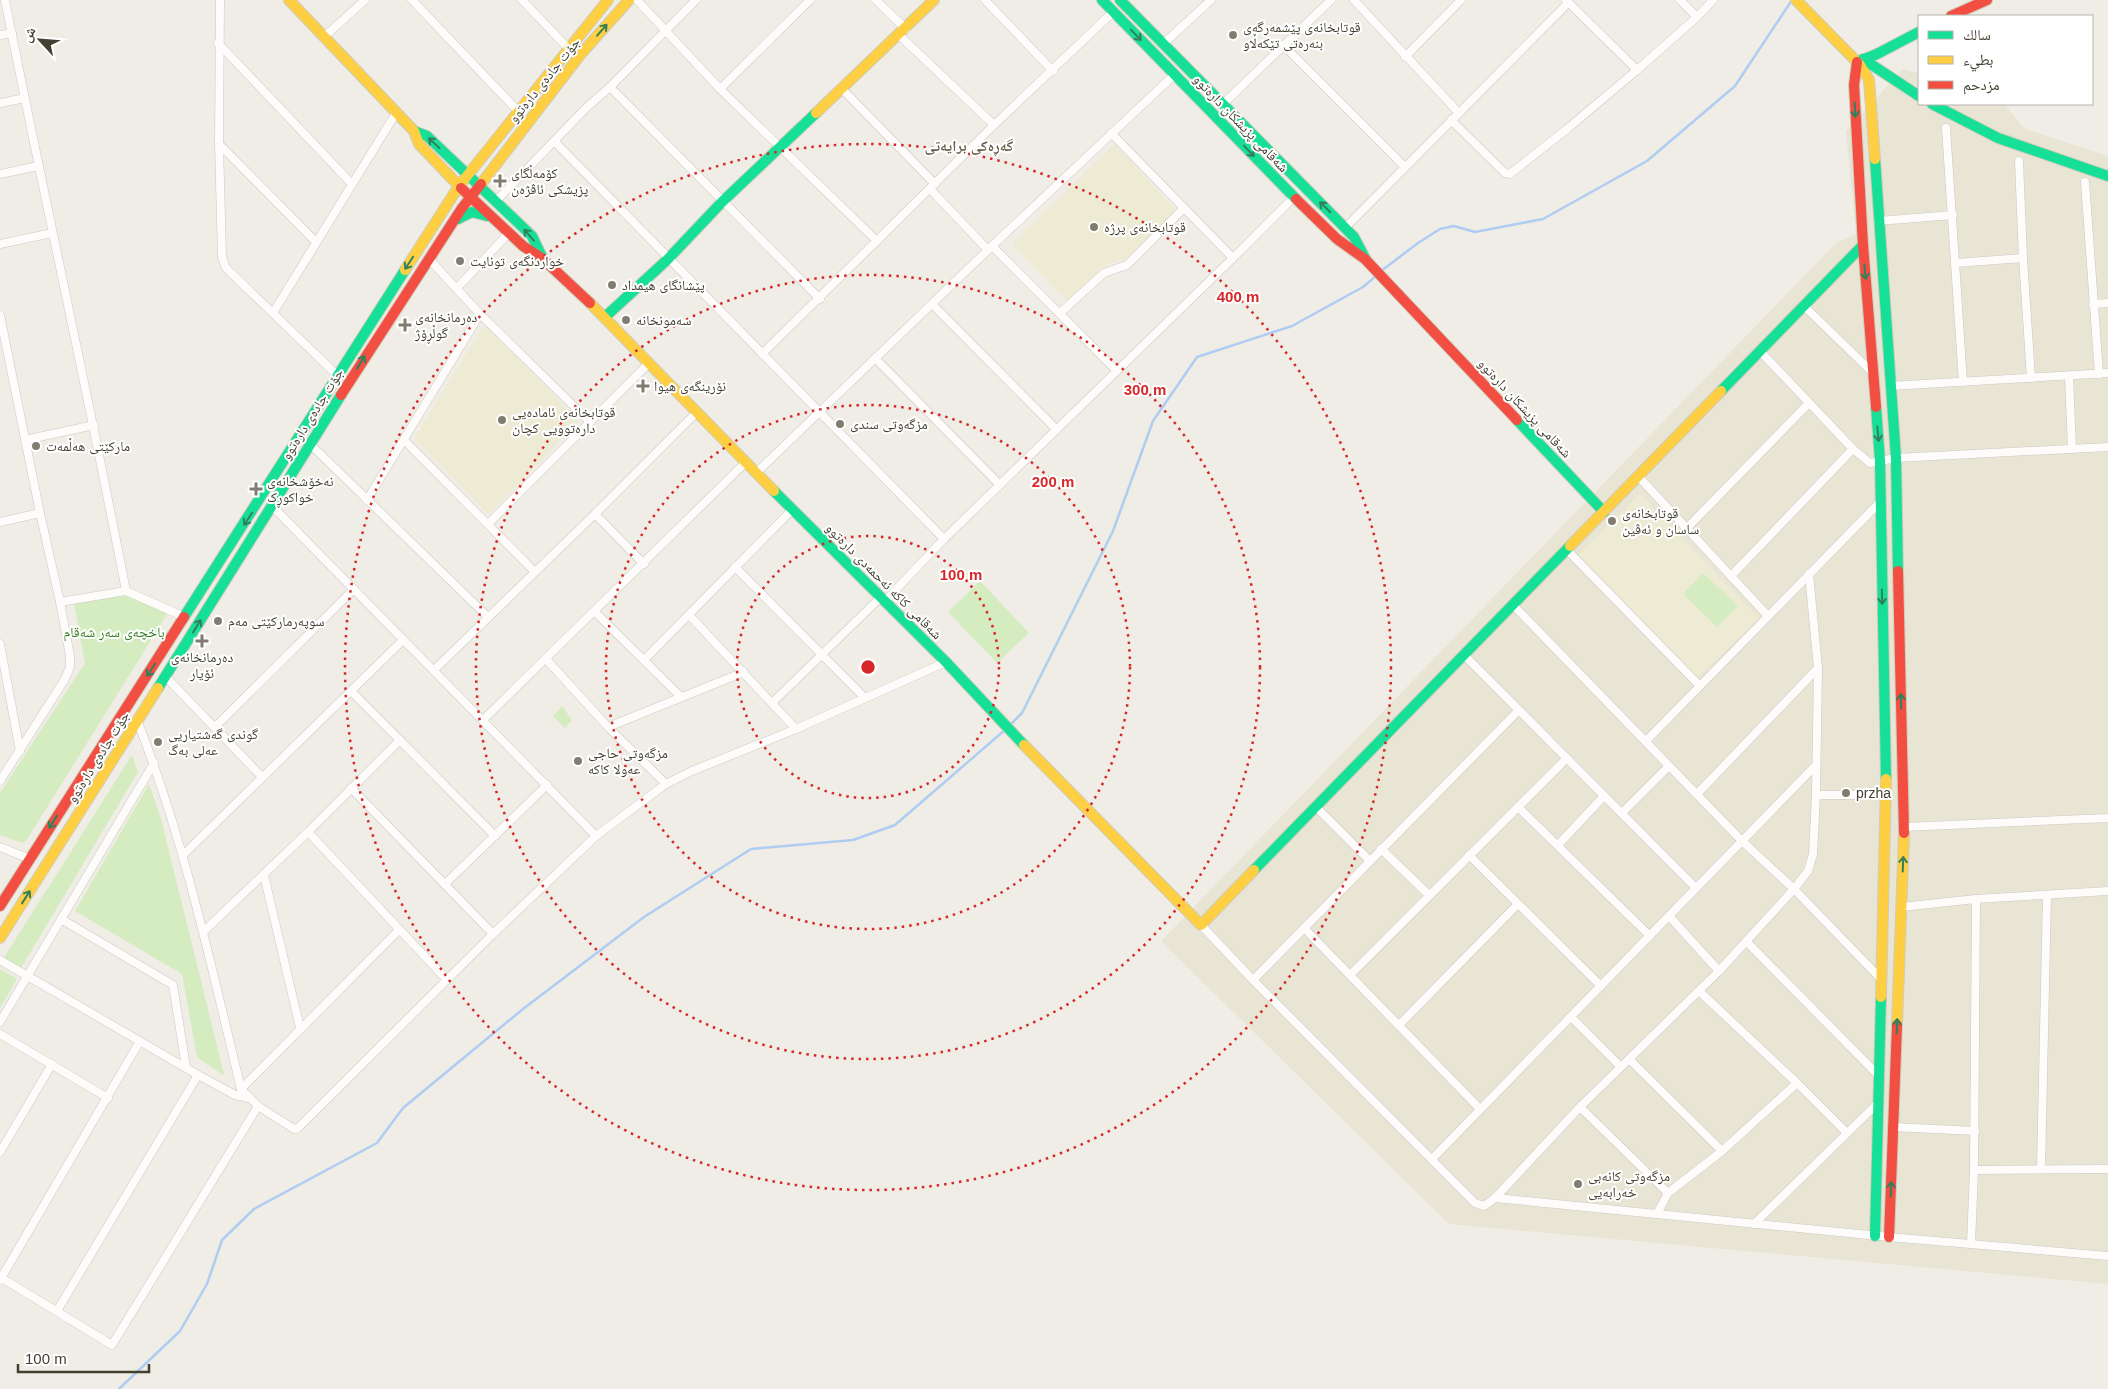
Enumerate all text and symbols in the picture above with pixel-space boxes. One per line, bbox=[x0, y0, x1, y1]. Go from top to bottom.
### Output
north arrow bbox=[15, 15, 65, 65]
legend bbox=[1918, 15, 2093, 105]
place label: قوتابخانەی پێشمەرگەی بنەرەتی تێکەڵاو bbox=[1243, 19, 1361, 52]
text: ش bbox=[18, 24, 40, 45]
one-way arrow bbox=[597, 24, 608, 37]
text: سالك bbox=[1963, 26, 1991, 43]
one-way arrow bbox=[1130, 29, 1142, 41]
marker: قوتابخانەی پێشمەرگەی بنەرەتی تێکەڵاو bbox=[1227, 29, 1239, 41]
street label: جۆت جادەی دارەتوو bbox=[505, 34, 584, 126]
text: بطيء bbox=[1963, 51, 1993, 72]
street label: شەقامی پزیشکان دارەتوو bbox=[1189, 71, 1292, 176]
text: مزدحم bbox=[1963, 76, 2000, 95]
one-way arrow bbox=[1851, 102, 1860, 118]
one-way arrow bbox=[428, 137, 441, 149]
district label: گەڕەکی برایەتی bbox=[925, 137, 1014, 157]
one-way arrow bbox=[1243, 145, 1255, 158]
place label: کۆمەڵگای پزیشکی ئاڤژەن bbox=[511, 164, 589, 198]
marker: کۆمەڵگای پزیشکی ئاڤژەن bbox=[493, 174, 507, 188]
one-way arrow bbox=[1318, 201, 1331, 213]
place label: قوتابخانەی پرژە bbox=[1104, 219, 1186, 236]
marker: قوتابخانەی پرژە bbox=[1088, 221, 1100, 233]
one-way arrow bbox=[523, 228, 534, 241]
place label: خواردنگەی تونایت bbox=[470, 253, 564, 270]
marker: خواردنگەی تونایت bbox=[454, 255, 466, 267]
one-way arrow bbox=[404, 256, 414, 270]
one-way arrow bbox=[1860, 264, 1870, 280]
place label: پێشانگای هیمداد bbox=[622, 277, 705, 294]
marker: پێشانگای هیمداد bbox=[606, 279, 618, 291]
text: 400 m bbox=[1217, 288, 1259, 305]
place label: دەرمانخانەی گوڵڕۆژ bbox=[414, 309, 478, 345]
place label: سەمونخانە bbox=[636, 312, 691, 329]
marker: سەمونخانە bbox=[620, 314, 632, 326]
marker: دەرمانخانەی گوڵڕۆژ bbox=[399, 319, 411, 331]
one-way arrow bbox=[356, 355, 366, 369]
street label: شەقامی پزیشکان دارەتوو bbox=[1474, 355, 1575, 462]
street label: جۆت جادەی دارەتوو bbox=[277, 365, 347, 463]
place label: نۆرینگەی هیوا bbox=[654, 378, 726, 395]
marker: نۆرینگەی هیوا bbox=[636, 379, 650, 393]
text: 300 m bbox=[1124, 381, 1166, 398]
place label: قوتابخانەی ئامادەیی دارەتوویی کچان bbox=[512, 404, 616, 437]
marker: قوتابخانەی ئامادەیی دارەتوویی کچان bbox=[496, 414, 508, 426]
place label: مزگەوتی سندی bbox=[850, 416, 928, 433]
marker: مزگەوتی سندی bbox=[834, 418, 846, 430]
one-way arrow bbox=[1873, 426, 1883, 442]
place label: مارکێتی هەڵمەت bbox=[46, 437, 130, 455]
marker: مارکێتی هەڵمەت bbox=[30, 440, 42, 452]
place label: نەخۆشخانەی خواکوڕک bbox=[267, 473, 334, 509]
text: 200 m bbox=[1032, 473, 1074, 490]
marker: نەخۆشخانەی خواکوڕک bbox=[249, 482, 263, 496]
place label: قوتابخانەی ساسان و ئەڤین bbox=[1622, 505, 1699, 538]
one-way arrow bbox=[243, 512, 253, 526]
marker: قوتابخانەی ساسان و ئەڤین bbox=[1606, 515, 1618, 527]
street label: شەقامی کاکە ئەحمەدی دارەتوو bbox=[822, 520, 945, 643]
text: 100 m bbox=[940, 566, 982, 583]
one-way arrow bbox=[1878, 588, 1887, 604]
place label: سوپەرمارکێتی مەم bbox=[228, 613, 325, 631]
marker: سوپەرمارکێتی مەم bbox=[212, 615, 224, 627]
one-way arrow bbox=[192, 620, 202, 634]
park label: باخچەی سەر شەقام bbox=[63, 624, 165, 642]
marker: دەرمانخانەی ئۆیار bbox=[196, 635, 208, 647]
place label: دەرمانخانەی ئۆیار bbox=[171, 649, 233, 682]
centre of rings bbox=[859, 658, 877, 676]
one-way arrow bbox=[145, 663, 155, 677]
one-way arrow bbox=[1896, 694, 1906, 710]
street label: جۆت جادەی دارەتوو bbox=[63, 708, 133, 806]
place label: گوندی گەشتیاریی عەلی بەگ bbox=[168, 726, 258, 759]
marker: گوندی گەشتیاریی عەلی بەگ bbox=[152, 736, 164, 748]
place label: مزگەوتی حاجی عەولا کاکە bbox=[588, 745, 668, 778]
marker: مزگەوتی حاجی عەولا کاکە bbox=[572, 755, 584, 767]
place label: przha bbox=[1856, 785, 1891, 801]
marker: przha bbox=[1840, 787, 1852, 799]
one-way arrow bbox=[48, 814, 58, 828]
one-way arrow bbox=[1898, 856, 1907, 872]
one-way arrow bbox=[21, 890, 31, 904]
one-way arrow bbox=[1892, 1019, 1901, 1035]
place label: مزگەوتی کانەبی خەرابەیی bbox=[1588, 1168, 1670, 1201]
marker: مزگەوتی کانەبی خەرابەیی bbox=[1572, 1178, 1584, 1190]
one-way arrow bbox=[1886, 1181, 1896, 1197]
scale bar bbox=[18, 1342, 149, 1374]
text: 100 m bbox=[25, 1350, 67, 1367]

